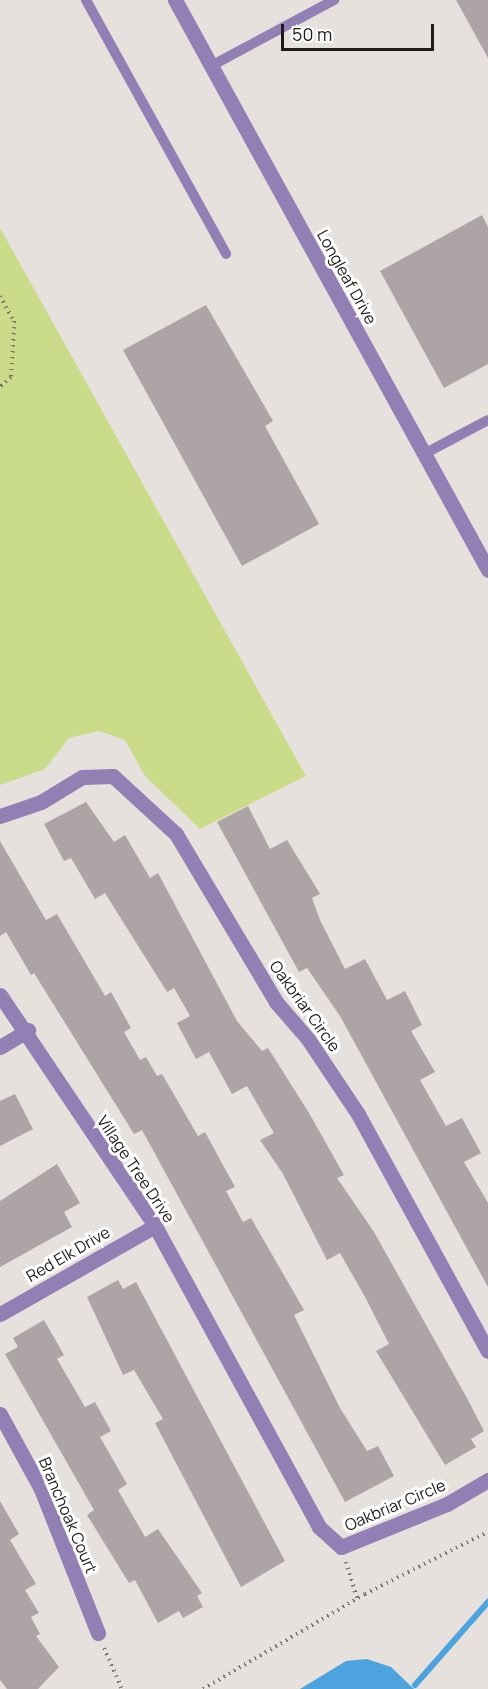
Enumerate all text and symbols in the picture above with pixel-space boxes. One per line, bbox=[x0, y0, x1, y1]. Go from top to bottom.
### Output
scale bar bbox=[284, 12, 437, 50]
text: 50 m bbox=[292, 22, 332, 46]
street label: Longleaf Drive bbox=[313, 227, 381, 327]
street label: Oakbriar Circle bbox=[266, 957, 344, 1055]
street label: Village Tree Drive bbox=[93, 1112, 179, 1226]
street label: Red Elk Drive bbox=[23, 1222, 113, 1286]
street label: Branchoak Court bbox=[35, 1454, 101, 1576]
street label: Oakbriar Circle bbox=[342, 1475, 448, 1535]

